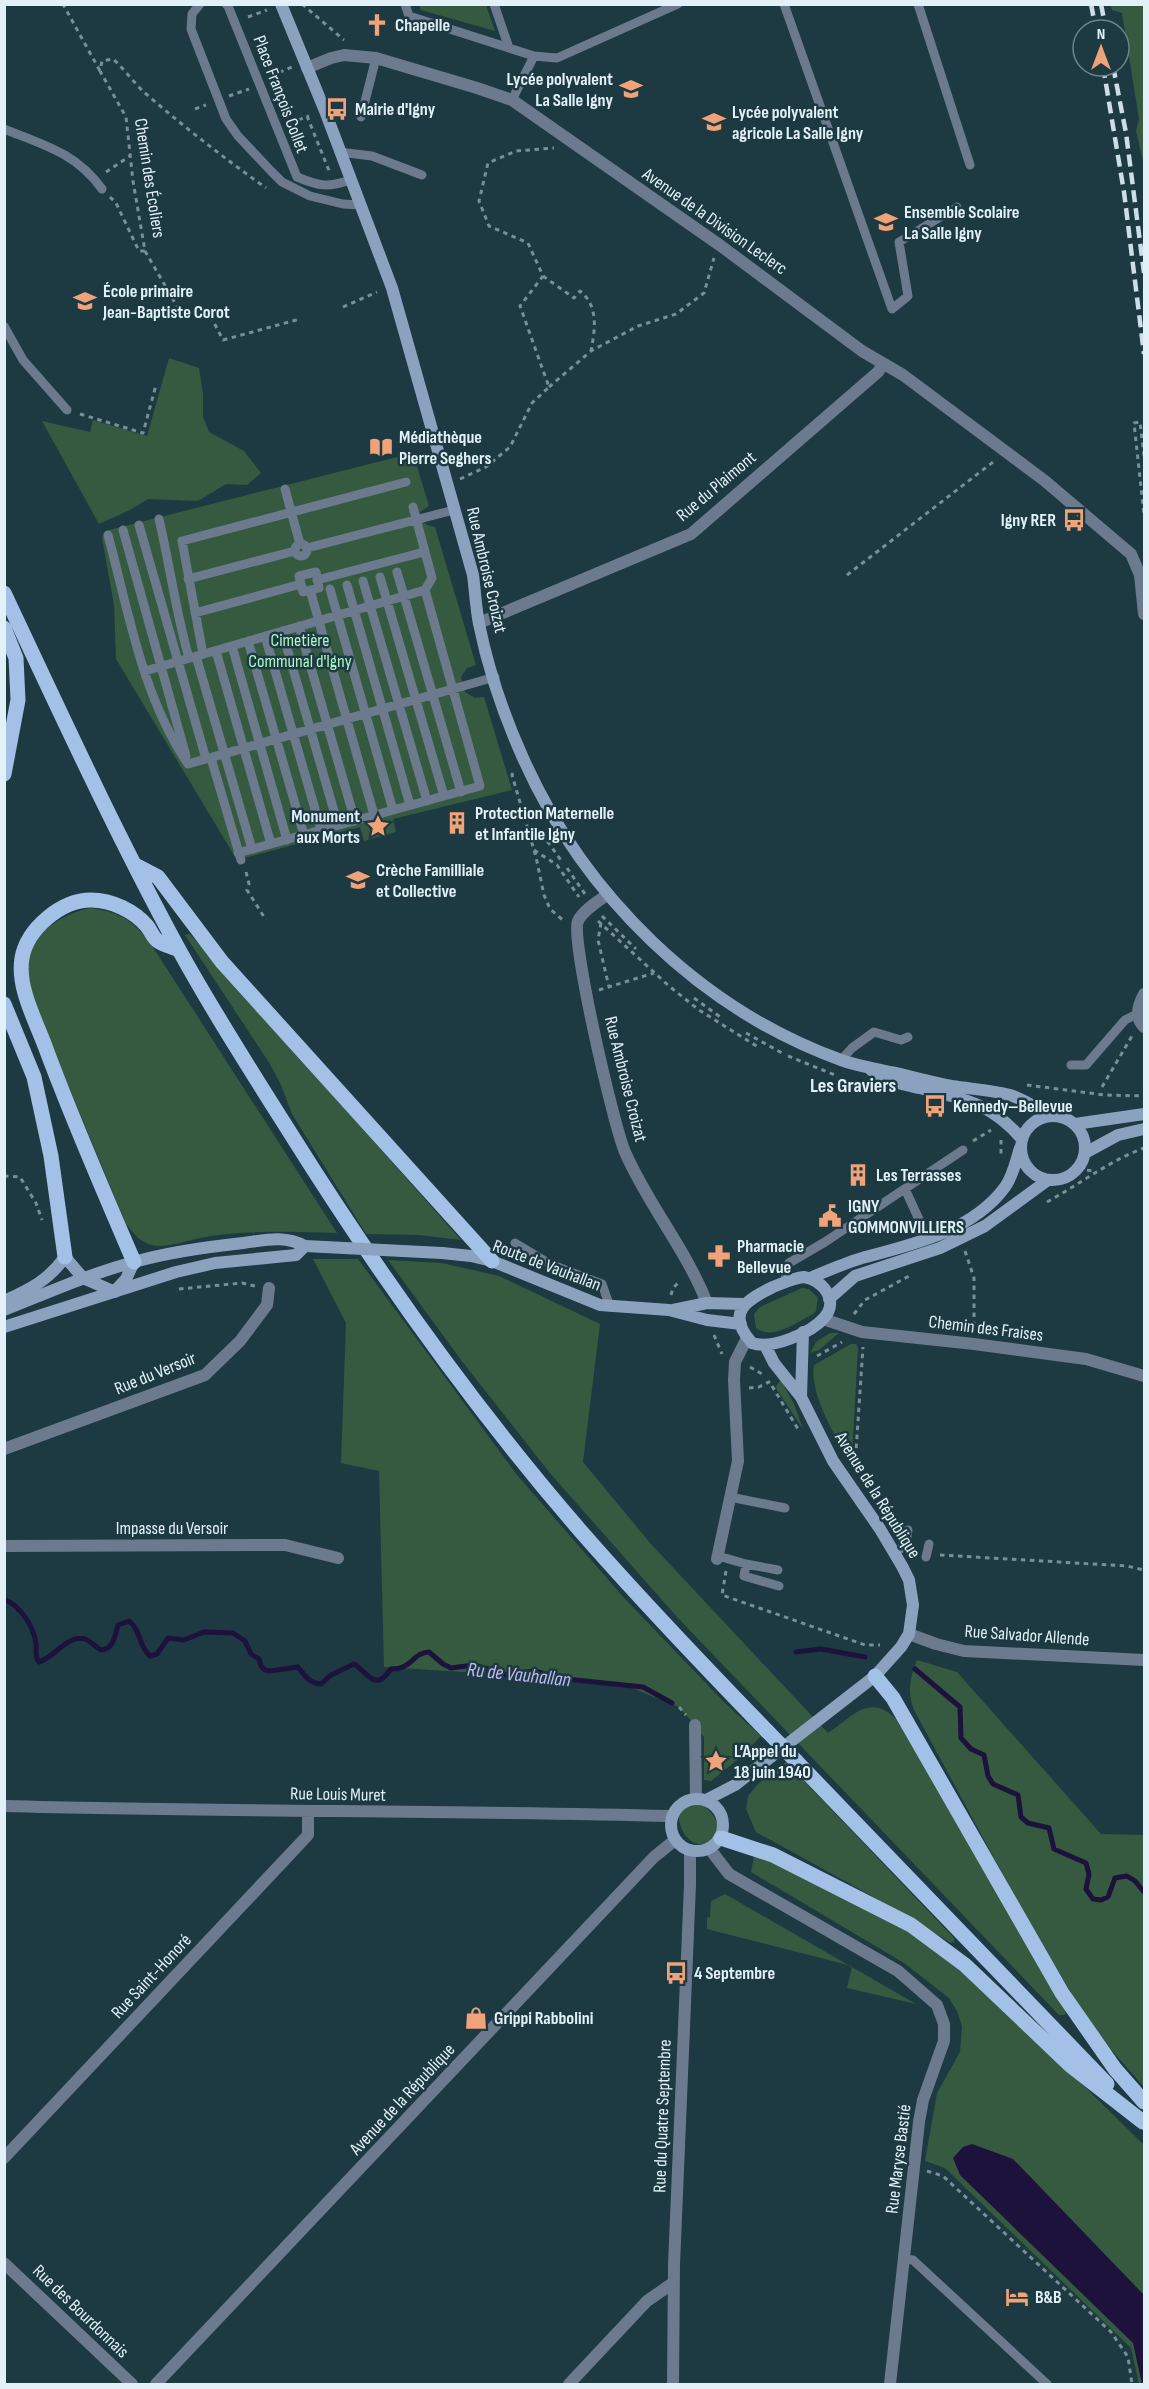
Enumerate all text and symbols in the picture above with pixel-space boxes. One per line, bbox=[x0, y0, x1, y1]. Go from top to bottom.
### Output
church icon: Chapelle bbox=[364, 12, 390, 38]
place label: Chapelle bbox=[395, 15, 450, 36]
north arrow bbox=[1071, 18, 1131, 78]
text: N bbox=[1097, 25, 1105, 44]
street label: Place François Collet bbox=[248, 32, 313, 156]
place label: Lycée polyvalent La Salle Igny bbox=[506, 69, 613, 111]
school or university icon: Lycée polyvalent La Salle Igny bbox=[618, 76, 644, 102]
bus stop icon: Mairie d'Igny bbox=[324, 96, 350, 122]
place label: Mairie d'Igny bbox=[355, 99, 436, 120]
place label: Lycée polyvalent agricole La Salle Igny bbox=[732, 102, 864, 144]
school or university icon: Lycée polyvalent agricole La Salle Igny bbox=[701, 109, 727, 135]
street label: Chemin des Écoliers bbox=[130, 117, 169, 239]
street label: Avenue de la Division Leclerc bbox=[638, 163, 791, 279]
place label: Ensemble Scolaire La Salle Igny bbox=[904, 202, 1020, 244]
school or university icon: Ensemble Scolaire La Salle Igny bbox=[873, 209, 899, 235]
place label: École primaire Jean-Baptiste Corot bbox=[102, 281, 230, 323]
school or university icon: École primaire Jean-Baptiste Corot bbox=[72, 288, 98, 314]
place label: Médiathèque Pierre Seghers bbox=[399, 427, 491, 469]
library icon: Médiathèque Pierre Seghers bbox=[368, 434, 394, 460]
street label: Rue du Plaimont bbox=[672, 447, 761, 526]
street label: Rue Ambroise Croizat bbox=[462, 505, 511, 636]
bus stop icon: Igny RER bbox=[1061, 507, 1087, 533]
place label: Igny RER bbox=[1001, 510, 1056, 531]
park label: Cimetière Communal d'Igny bbox=[248, 630, 352, 672]
place label: Protection Maternelle et Infantile Igny bbox=[475, 803, 614, 845]
place label: Monument aux Morts bbox=[291, 806, 360, 848]
building icon: Protection Maternelle et Infantile Igny bbox=[444, 810, 470, 836]
place icon: Monument aux Morts bbox=[365, 813, 391, 839]
place label: Crèche Familliale et Collective bbox=[376, 860, 484, 902]
school or university icon: Crèche Familliale et Collective bbox=[345, 867, 371, 893]
street label: Rue Ambroise Croizat bbox=[600, 1014, 651, 1144]
district label: Les Graviers bbox=[810, 1074, 896, 1098]
bus stop icon: Kennedy–Bellevue bbox=[922, 1093, 948, 1119]
place label: Kennedy–Bellevue bbox=[953, 1096, 1073, 1117]
building icon: Les Terrasses bbox=[845, 1162, 871, 1188]
place label: Les Terrasses bbox=[876, 1165, 961, 1186]
place label: IGNY GOMMONVILLIERS bbox=[848, 1196, 964, 1238]
public building icon: IGNY GOMMONVILLIERS bbox=[817, 1203, 843, 1229]
street label: Route de Vauhallan bbox=[490, 1235, 604, 1296]
place label: Pharmacie Bellevue bbox=[737, 1236, 804, 1278]
pharmacy icon: Pharmacie Bellevue bbox=[706, 1243, 732, 1269]
street label: Chemin des Fraises bbox=[927, 1311, 1044, 1346]
street label: Rue du Versoir bbox=[111, 1348, 199, 1399]
street label: Avenue de la République bbox=[830, 1427, 925, 1562]
street label: Impasse du Versoir bbox=[116, 1518, 228, 1539]
street label: Rue Salvador Allende bbox=[964, 1621, 1090, 1650]
water label: Ru de Vauhallan bbox=[466, 1658, 572, 1692]
place label: L’Appel du 18 juin 1940 bbox=[734, 1741, 811, 1783]
place icon: L’Appel du 18 juin 1940 bbox=[703, 1748, 729, 1774]
street label: Rue Louis Muret bbox=[290, 1783, 387, 1806]
street label: Rue Saint-Honoré bbox=[107, 1930, 196, 2023]
bus stop icon: 4 Septembre bbox=[663, 1960, 689, 1986]
place label: 4 Septembre bbox=[694, 1963, 775, 1984]
shop icon: Grippi Rabbolini bbox=[463, 2005, 489, 2031]
place label: Grippi Rabbolini bbox=[494, 2008, 593, 2029]
street label: Avenue de la République bbox=[345, 2039, 459, 2160]
street label: Rue du Quatre Septembre bbox=[649, 2039, 676, 2193]
street label: Rue Maryse Bastié bbox=[881, 2103, 916, 2215]
street label: Rue des Bourdonnais bbox=[28, 2260, 133, 2362]
hotel icon: B&B bbox=[1004, 2284, 1030, 2310]
place label: B&B bbox=[1035, 2287, 1062, 2308]

